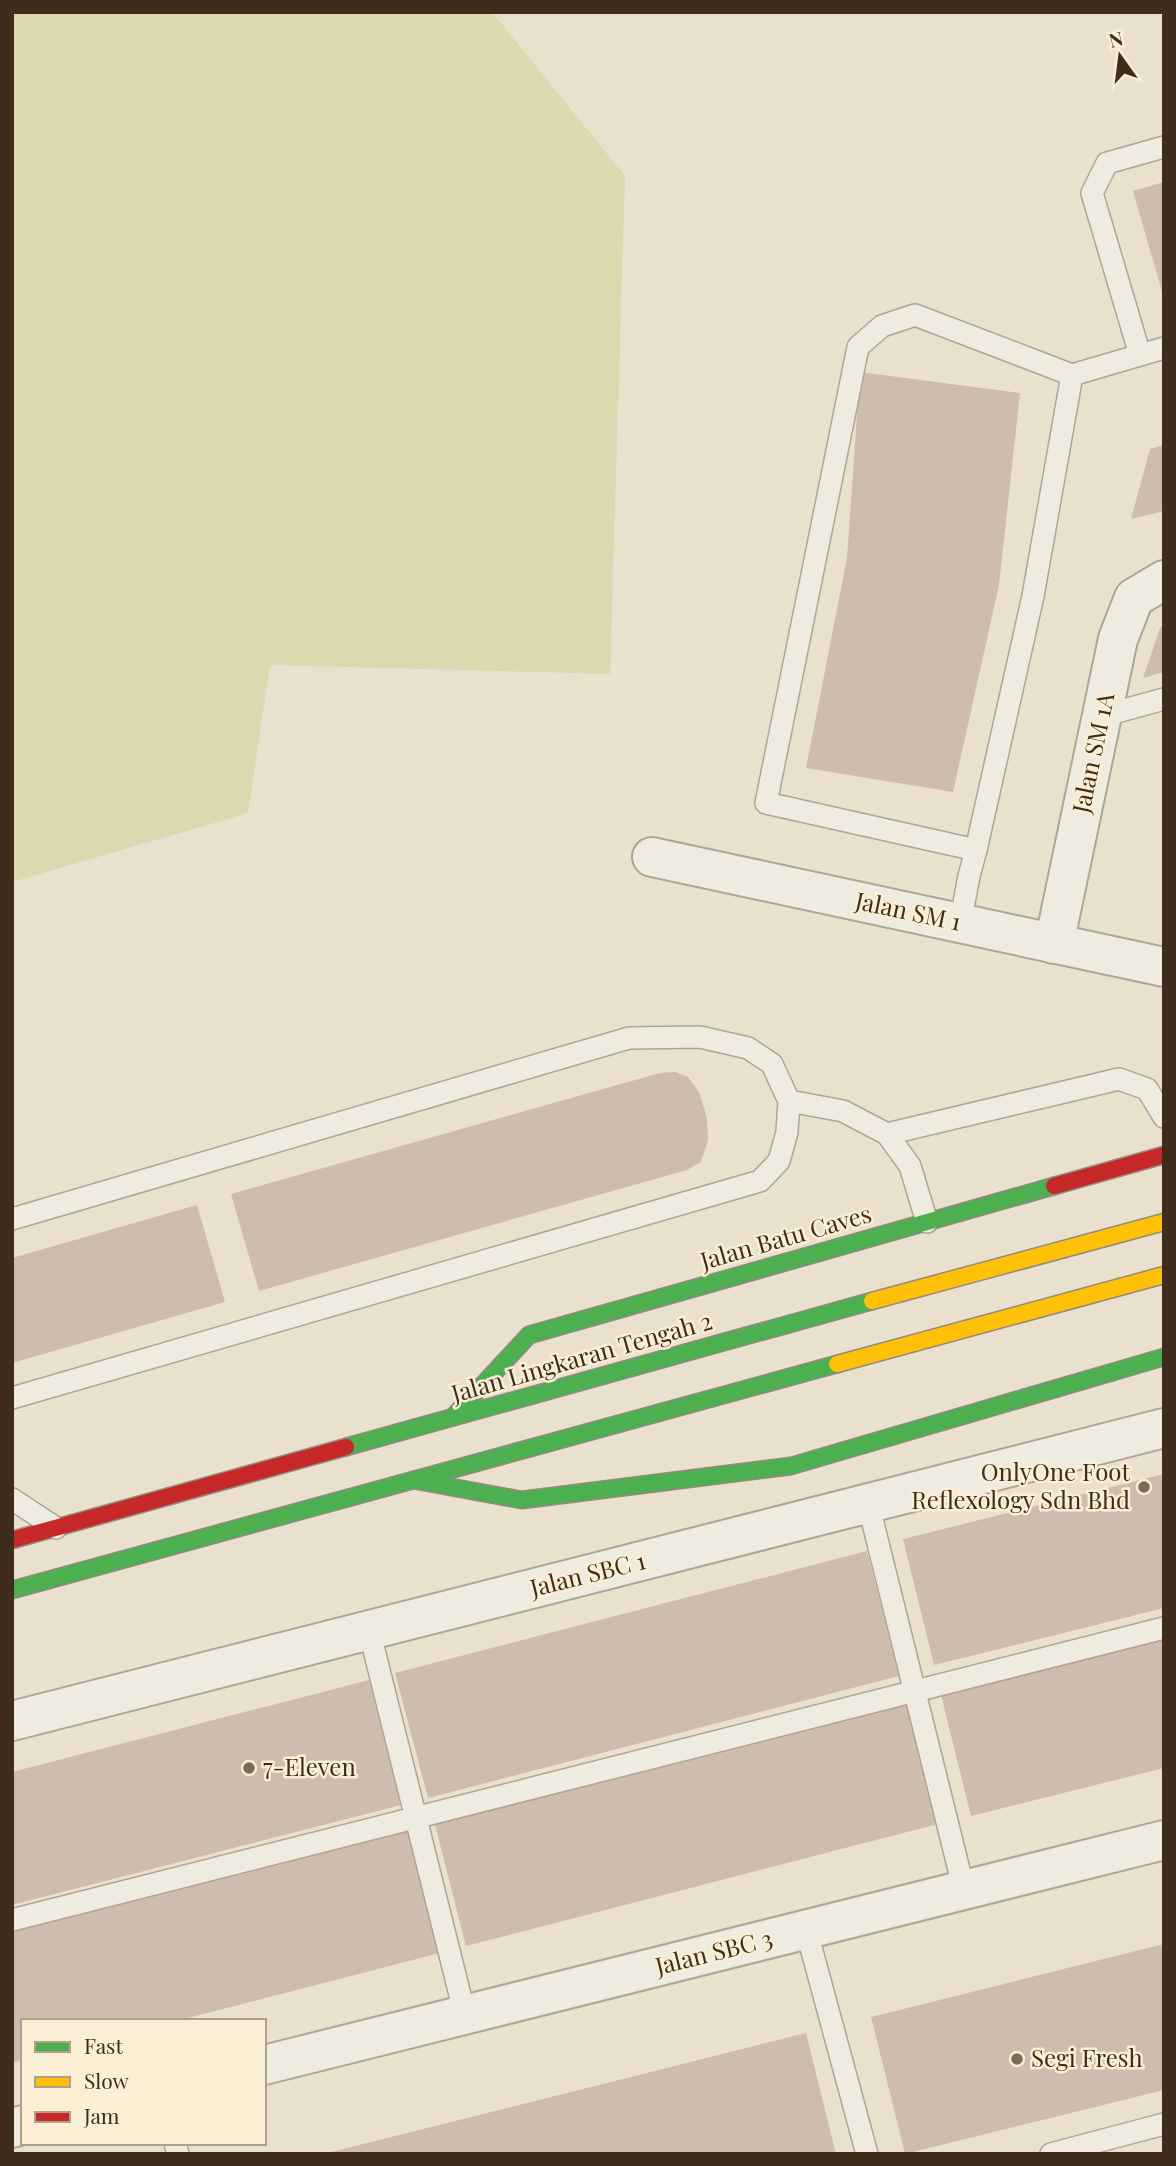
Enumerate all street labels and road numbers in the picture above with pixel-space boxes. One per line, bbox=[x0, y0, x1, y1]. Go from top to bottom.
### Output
street label: Jalan SM 1A bbox=[1063, 689, 1121, 817]
street label: Jalan SM 1 bbox=[852, 883, 964, 937]
street label: Jalan Batu Caves bbox=[695, 1196, 875, 1276]
street label: Jalan Lingkaran Tengah 2 bbox=[446, 1304, 715, 1409]
street label: Jalan SBC 1 bbox=[526, 1543, 649, 1603]
street label: Jalan SBC 3 bbox=[651, 1921, 775, 1981]

